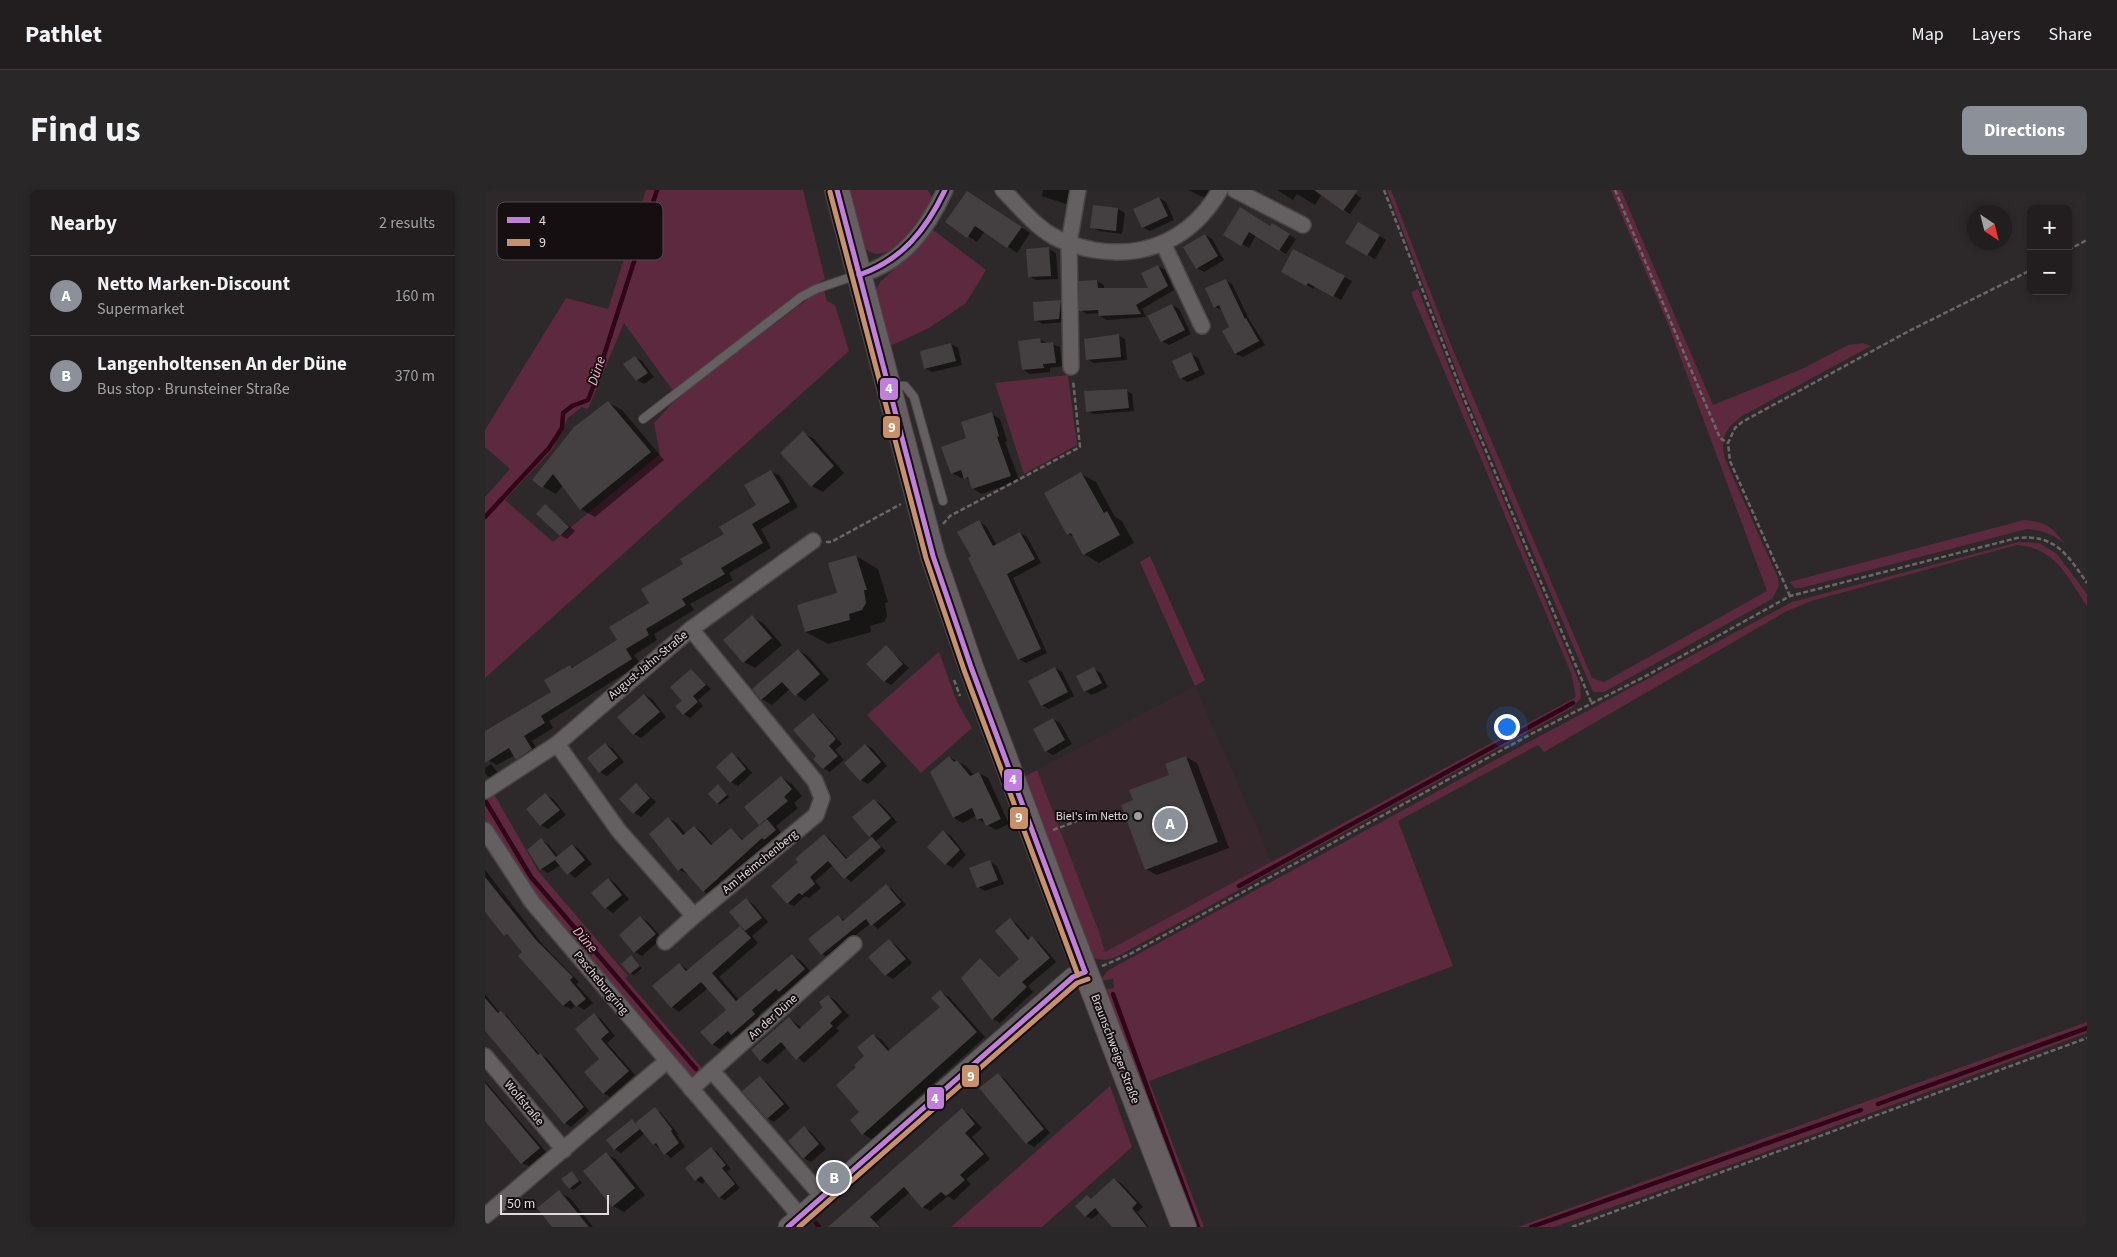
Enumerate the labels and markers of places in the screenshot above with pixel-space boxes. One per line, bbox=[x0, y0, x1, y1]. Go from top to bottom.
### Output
pin: A bbox=[1154, 805, 1186, 843]
place label: Biel's im Netto bbox=[1056, 808, 1128, 825]
marker: Biel's im Netto bbox=[1132, 810, 1144, 822]
pin: B bbox=[818, 1159, 850, 1197]

